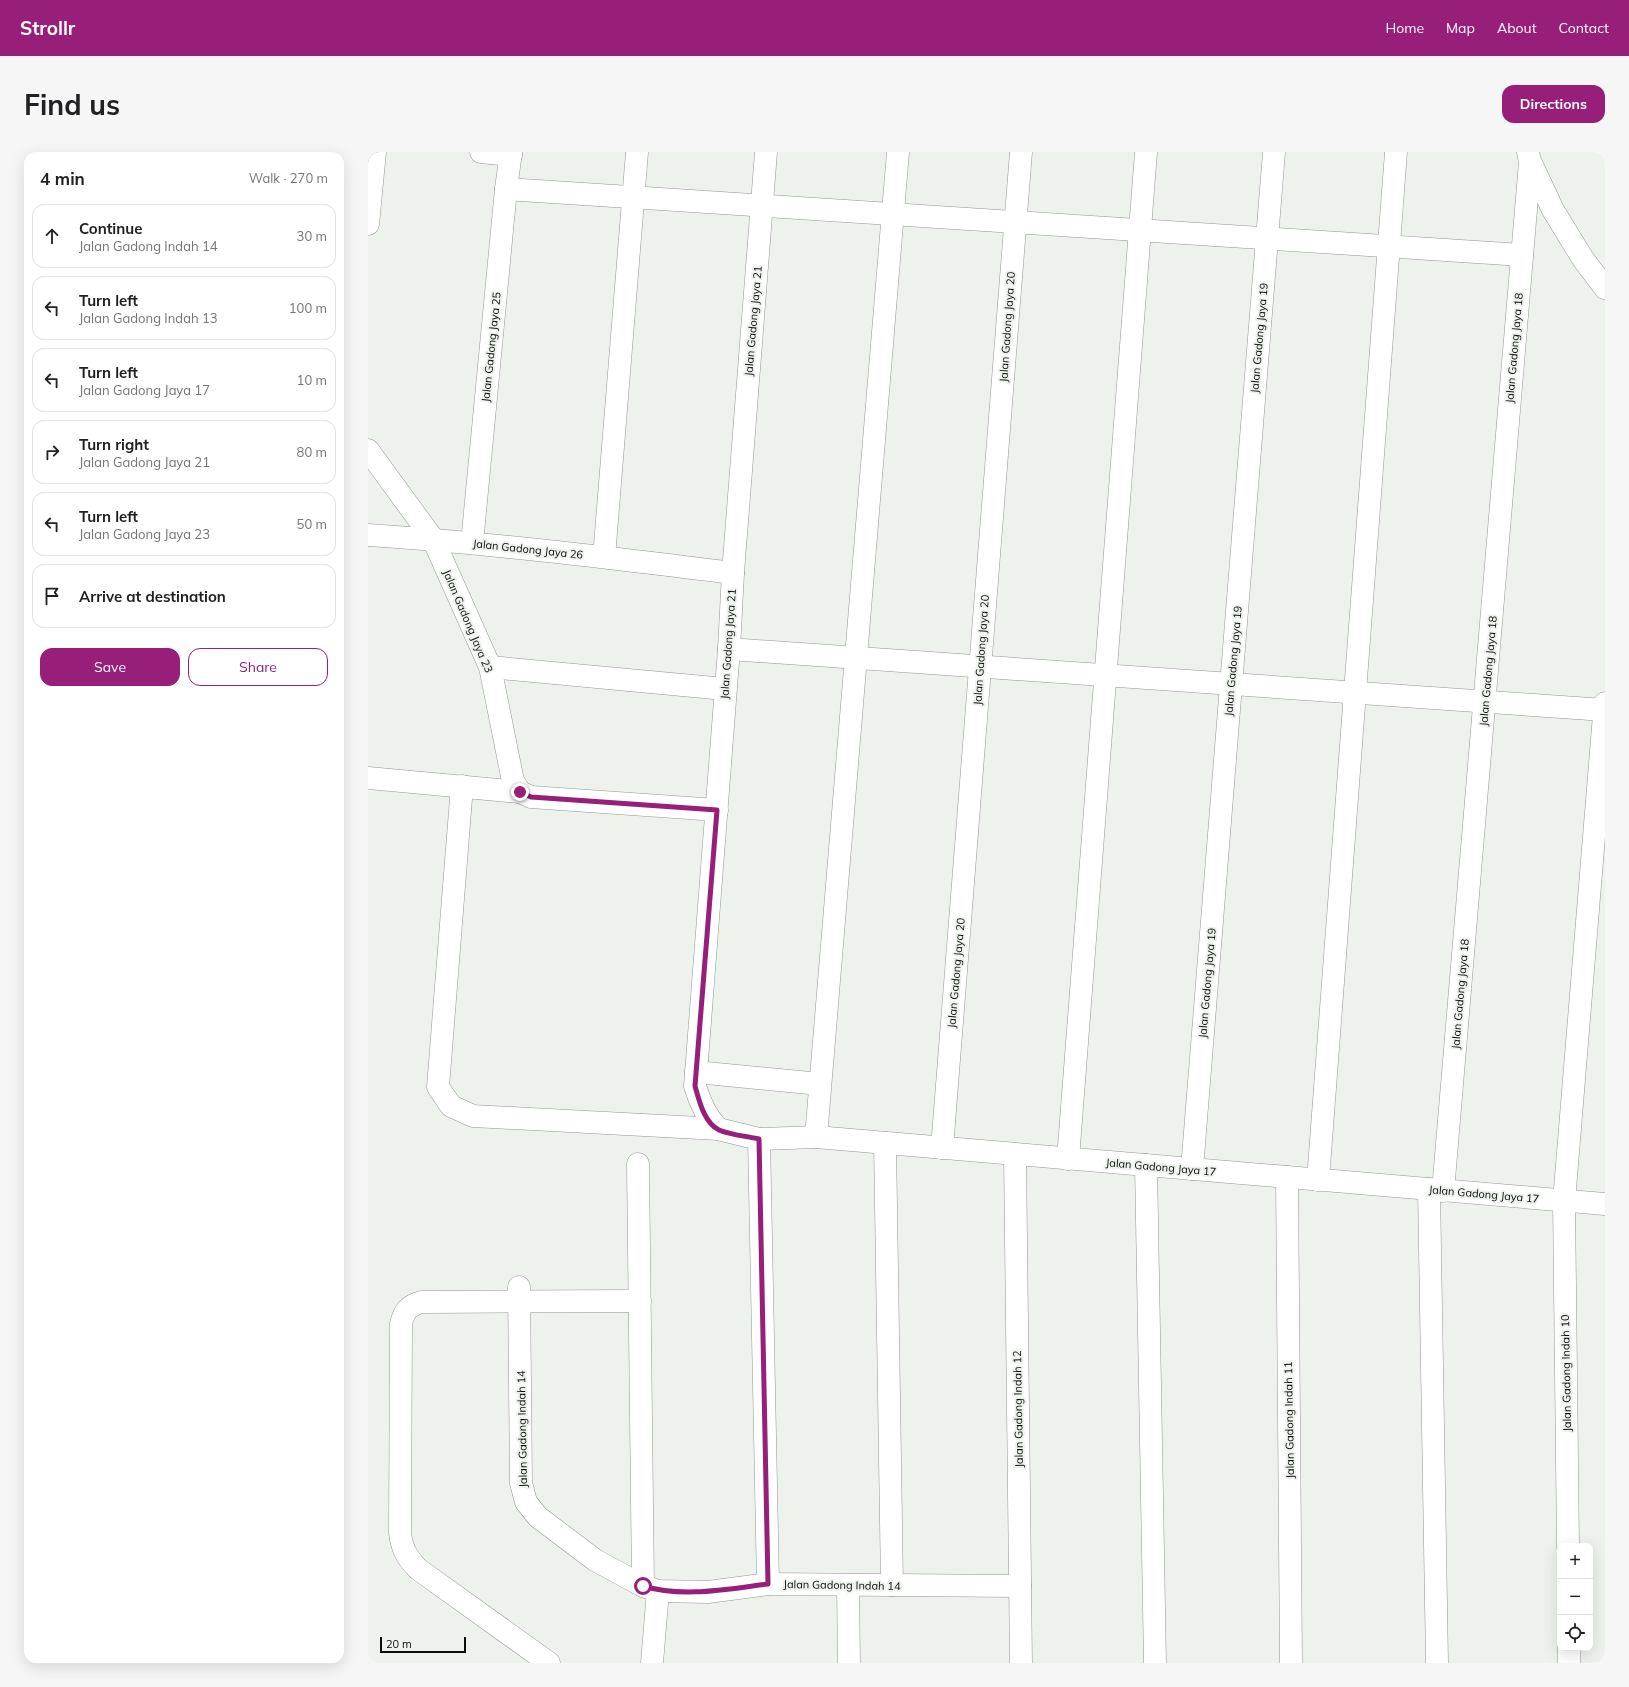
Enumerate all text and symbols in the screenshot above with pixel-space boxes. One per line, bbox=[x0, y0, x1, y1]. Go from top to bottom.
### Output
text: Strollr bbox=[20, 16, 75, 40]
text: Home bbox=[1385, 19, 1424, 37]
text: Map bbox=[1446, 19, 1475, 37]
text: About bbox=[1497, 19, 1537, 37]
text: Contact bbox=[1559, 19, 1609, 37]
button: Directions bbox=[1502, 85, 1605, 123]
text: Find us bbox=[24, 87, 120, 122]
text: 4 min bbox=[40, 168, 85, 189]
text: Walk · 270 m bbox=[249, 170, 328, 186]
text: Continue bbox=[79, 219, 142, 238]
icon: ahead bbox=[41, 225, 63, 247]
text: 30 m bbox=[297, 228, 327, 244]
text: Jalan Gadong Indah 14 bbox=[79, 238, 218, 254]
street label: Jalan Gadong Jaya 21 bbox=[741, 265, 765, 377]
street label: Jalan Gadong Jaya 20 bbox=[996, 271, 1018, 383]
street label: Jalan Gadong Jaya 19 bbox=[1247, 282, 1271, 394]
text: Turn left bbox=[79, 291, 138, 310]
street label: Jalan Gadong Jaya 25 bbox=[478, 291, 504, 403]
street label: Jalan Gadong Jaya 18 bbox=[1502, 292, 1526, 404]
icon: left bbox=[41, 297, 63, 319]
text: 100 m bbox=[289, 300, 327, 316]
text: Jalan Gadong Indah 13 bbox=[79, 310, 218, 326]
text: Turn left bbox=[79, 363, 138, 382]
icon: left bbox=[41, 369, 63, 391]
text: 10 m bbox=[297, 372, 327, 388]
text: Jalan Gadong Jaya 17 bbox=[79, 382, 210, 398]
text: Turn right bbox=[79, 435, 149, 454]
icon: right bbox=[41, 441, 63, 463]
text: 80 m bbox=[297, 444, 327, 460]
text: Jalan Gadong Jaya 21 bbox=[79, 454, 210, 470]
text: Turn left bbox=[79, 507, 138, 526]
icon: left bbox=[41, 513, 63, 535]
text: 50 m bbox=[297, 516, 327, 532]
text: Jalan Gadong Jaya 23 bbox=[79, 526, 210, 542]
street label: Jalan Gadong Jaya 26 bbox=[472, 536, 584, 562]
street label: Jalan Gadong Jaya 23 bbox=[440, 567, 496, 675]
icon: arrive bbox=[41, 585, 63, 607]
text: Arrive at destination bbox=[79, 587, 226, 606]
street label: Jalan Gadong Jaya 21 bbox=[717, 588, 739, 700]
street label: Jalan Gadong Jaya 20 bbox=[970, 594, 992, 706]
street label: Jalan Gadong Jaya 19 bbox=[1221, 605, 1245, 717]
street label: Jalan Gadong Jaya 18 bbox=[1476, 615, 1500, 727]
button: Save bbox=[40, 648, 180, 686]
button: Share bbox=[188, 648, 328, 686]
route end bbox=[511, 783, 529, 801]
street label: Jalan Gadong Jaya 20 bbox=[944, 917, 968, 1029]
street label: Jalan Gadong Jaya 19 bbox=[1195, 927, 1219, 1039]
street label: Jalan Gadong Jaya 18 bbox=[1448, 938, 1472, 1050]
street label: Jalan Gadong Jaya 17 bbox=[1105, 1155, 1217, 1179]
street label: Jalan Gadong Jaya 17 bbox=[1428, 1182, 1540, 1206]
street label: Jalan Gadong Indah 10 bbox=[1558, 1314, 1574, 1432]
street label: Jalan Gadong Indah 12 bbox=[1010, 1350, 1026, 1468]
street label: Jalan Gadong Indah 11 bbox=[1281, 1361, 1297, 1479]
street label: Jalan Gadong Indah 14 bbox=[514, 1370, 530, 1488]
map controls bbox=[1557, 1543, 1593, 1651]
button: + bbox=[1557, 1543, 1593, 1579]
route start bbox=[634, 1577, 652, 1595]
street label: Jalan Gadong Indah 14 bbox=[783, 1577, 901, 1593]
button: − bbox=[1557, 1579, 1593, 1615]
button: locate bbox=[1557, 1615, 1593, 1651]
scale bar bbox=[380, 1635, 466, 1654]
text: 20 m bbox=[386, 1637, 412, 1651]

